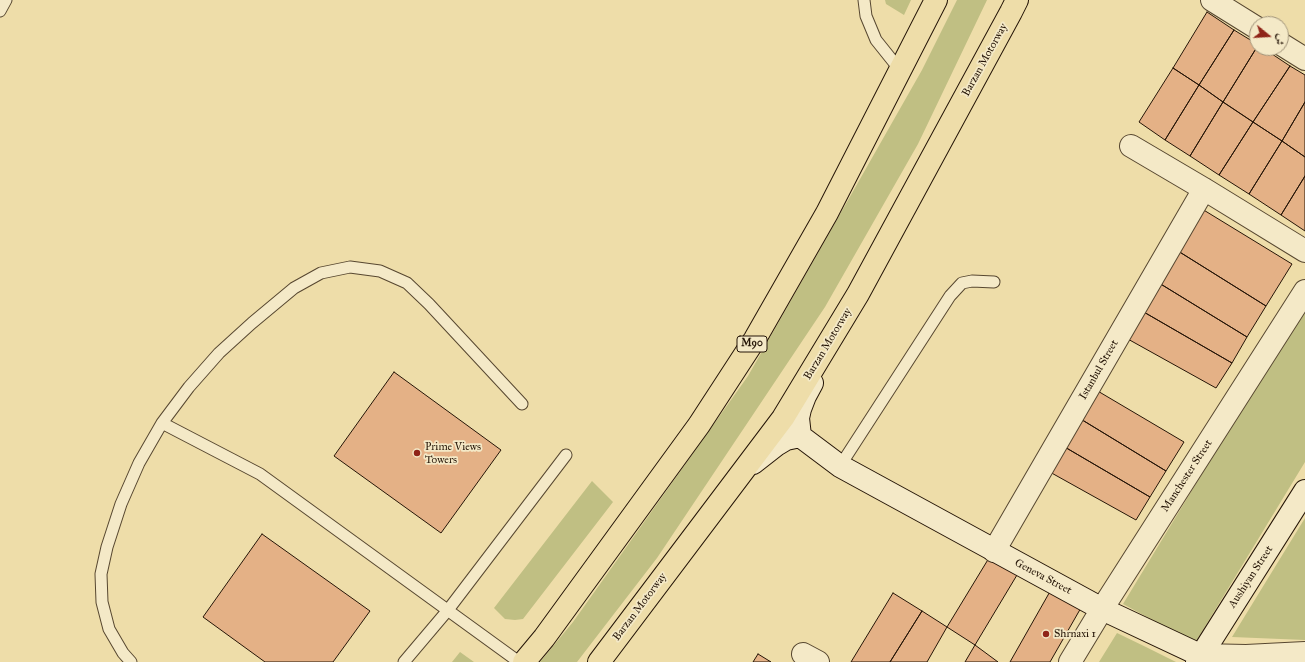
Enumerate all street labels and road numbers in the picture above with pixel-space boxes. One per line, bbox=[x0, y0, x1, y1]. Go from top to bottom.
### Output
street label: Barzan Motorway bbox=[959, 21, 1011, 99]
street label: Barzan Motorway bbox=[801, 306, 855, 382]
road number: M90 bbox=[737, 336, 767, 352]
street label: Istanbul Street bbox=[1077, 338, 1121, 402]
street label: Manchester Street bbox=[1159, 437, 1215, 515]
street label: Aushiyan Street bbox=[1226, 543, 1276, 611]
street label: Geneva Street bbox=[1012, 556, 1074, 598]
street label: Barzan Motorway bbox=[610, 571, 670, 643]

